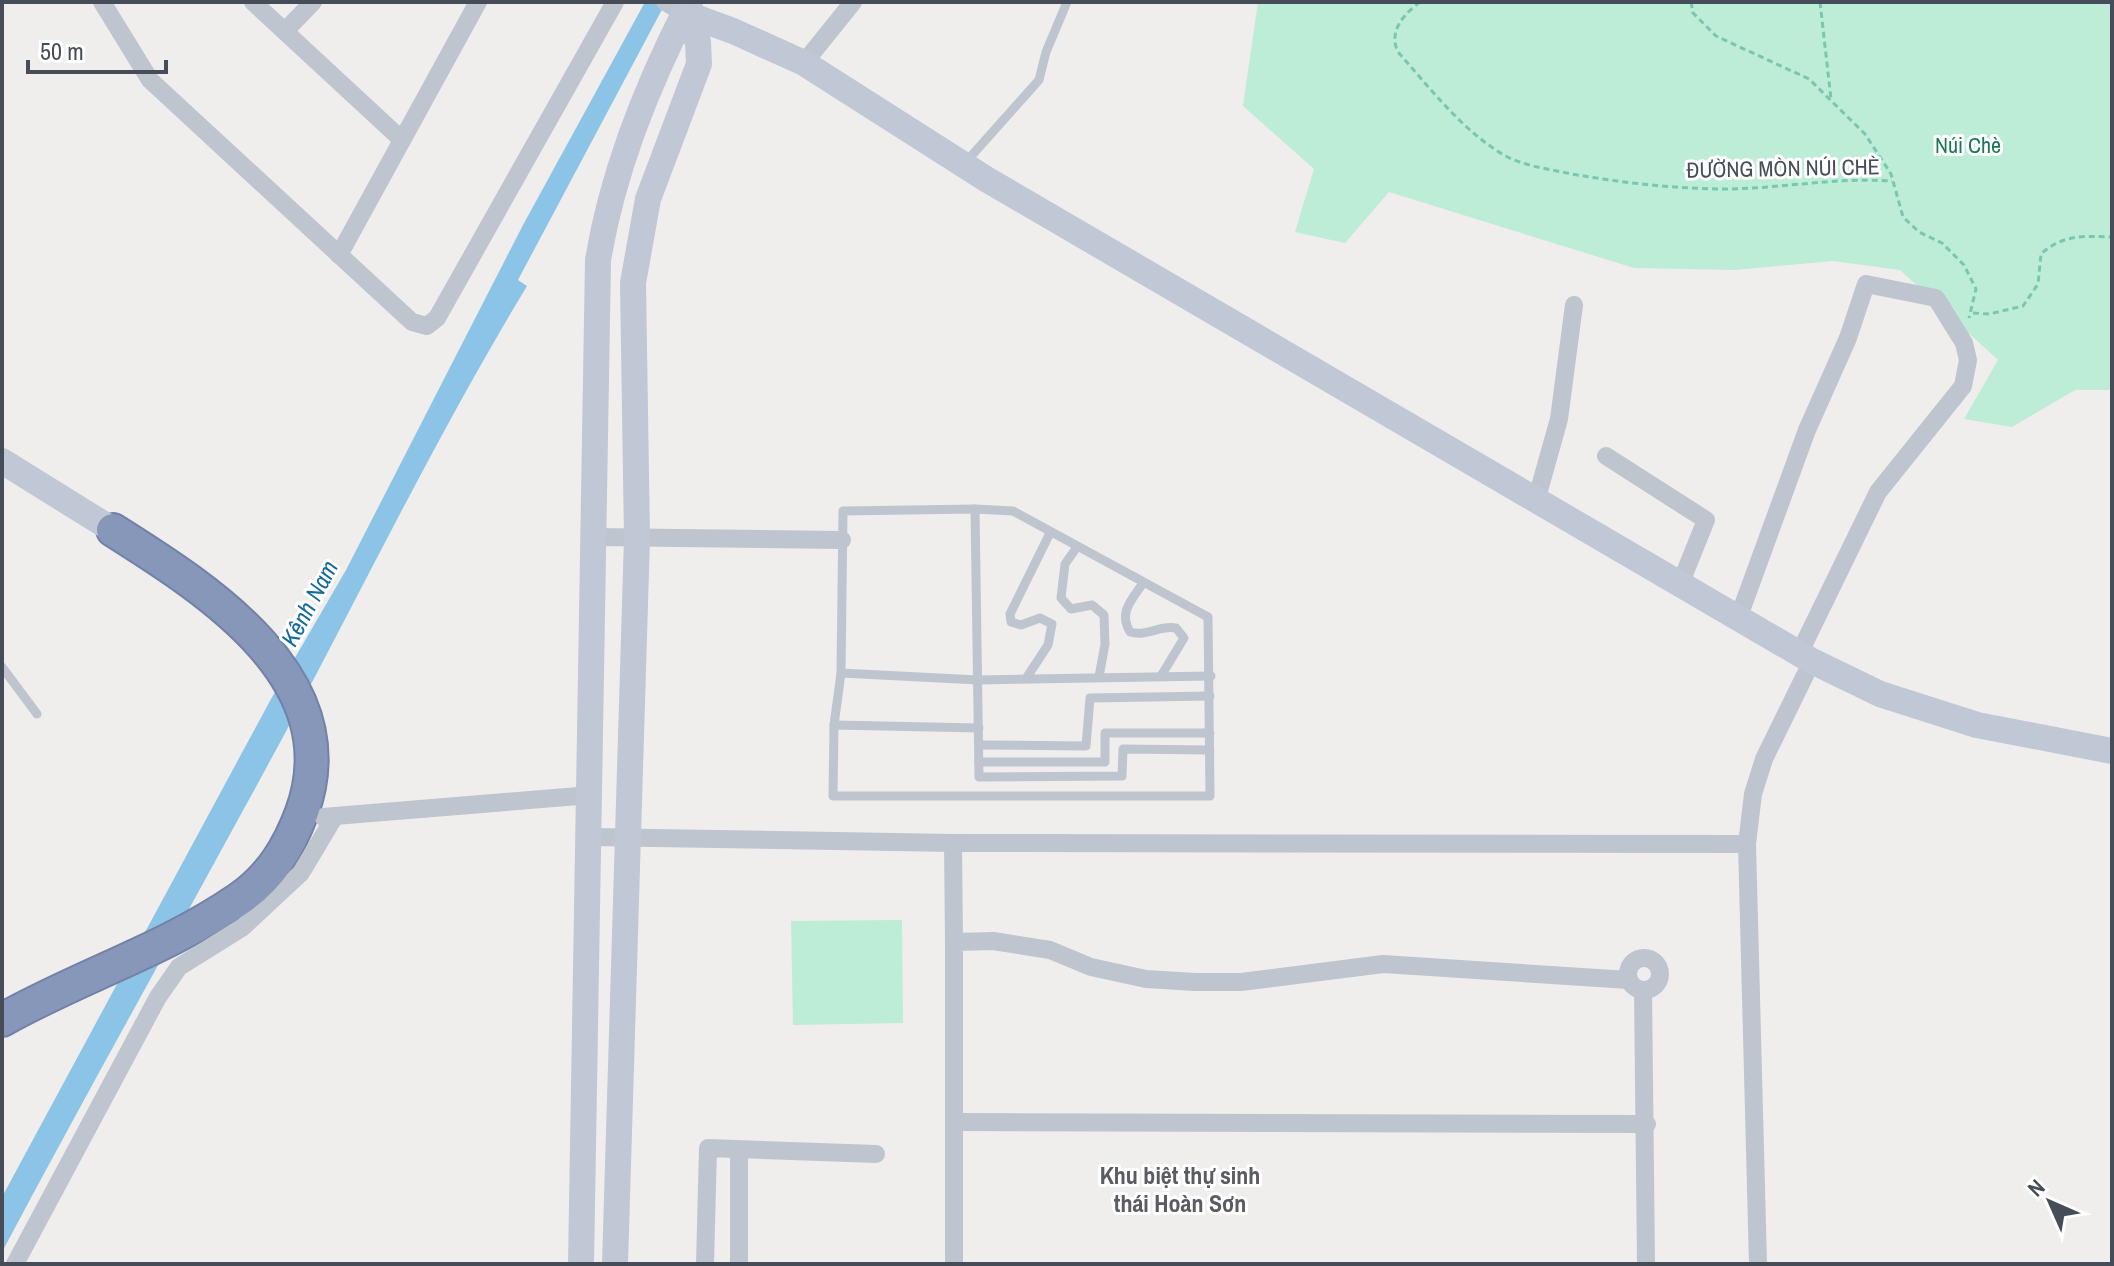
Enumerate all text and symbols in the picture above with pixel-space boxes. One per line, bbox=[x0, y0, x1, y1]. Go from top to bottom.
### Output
scale bar bbox=[28, 24, 166, 74]
text: 50 m bbox=[40, 35, 84, 67]
park label: Núi Chè bbox=[1935, 130, 2001, 160]
street label: ĐƯỜNG MÒN NÚI CHÈ bbox=[1686, 151, 1880, 185]
water label: Kênh Nam bbox=[273, 554, 345, 652]
district label: Khu biệt thự sinh thái Hoàn Sơn bbox=[1100, 1159, 1260, 1219]
north arrow bbox=[2010, 1162, 2090, 1242]
text: N bbox=[2021, 1173, 2051, 1203]

